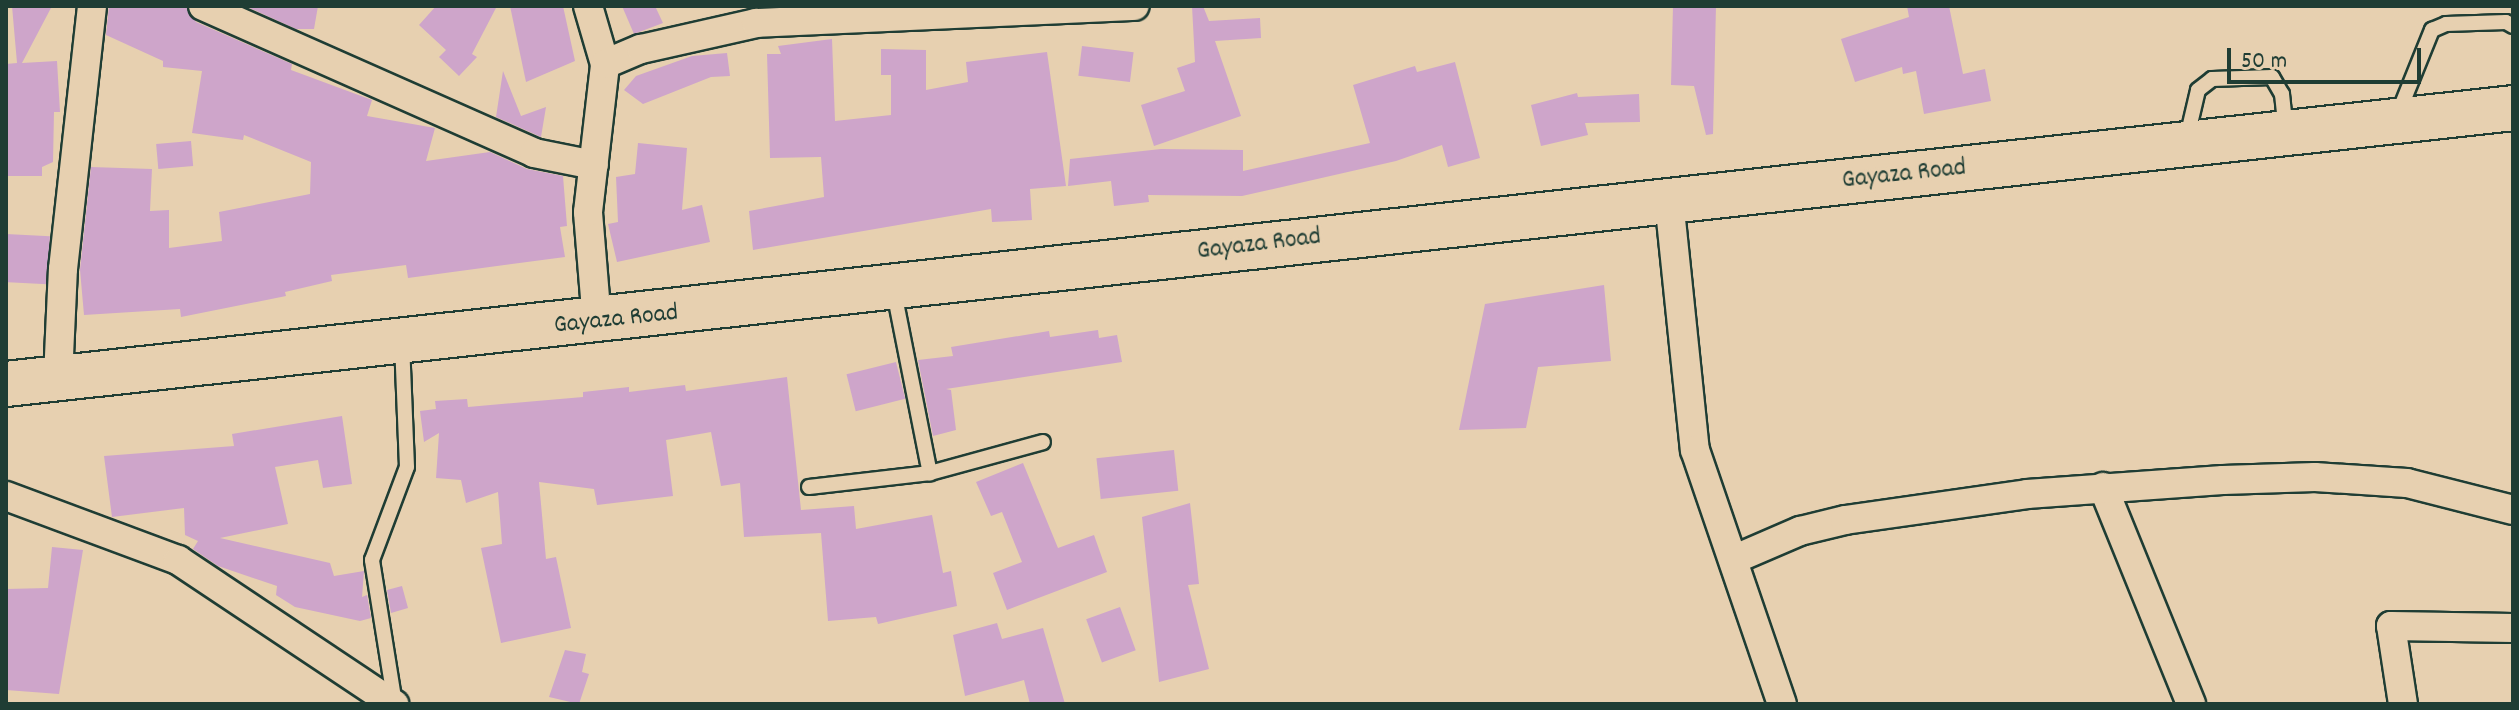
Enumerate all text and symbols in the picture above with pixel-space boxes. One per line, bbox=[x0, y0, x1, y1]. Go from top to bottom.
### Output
scale bar bbox=[2231, 32, 2425, 82]
text: 50 m bbox=[2241, 45, 2287, 79]
street label: Gayaza Road bbox=[1840, 153, 1968, 197]
street label: Gayaza Road bbox=[1195, 222, 1323, 268]
street label: Gayaza Road bbox=[552, 298, 680, 342]

